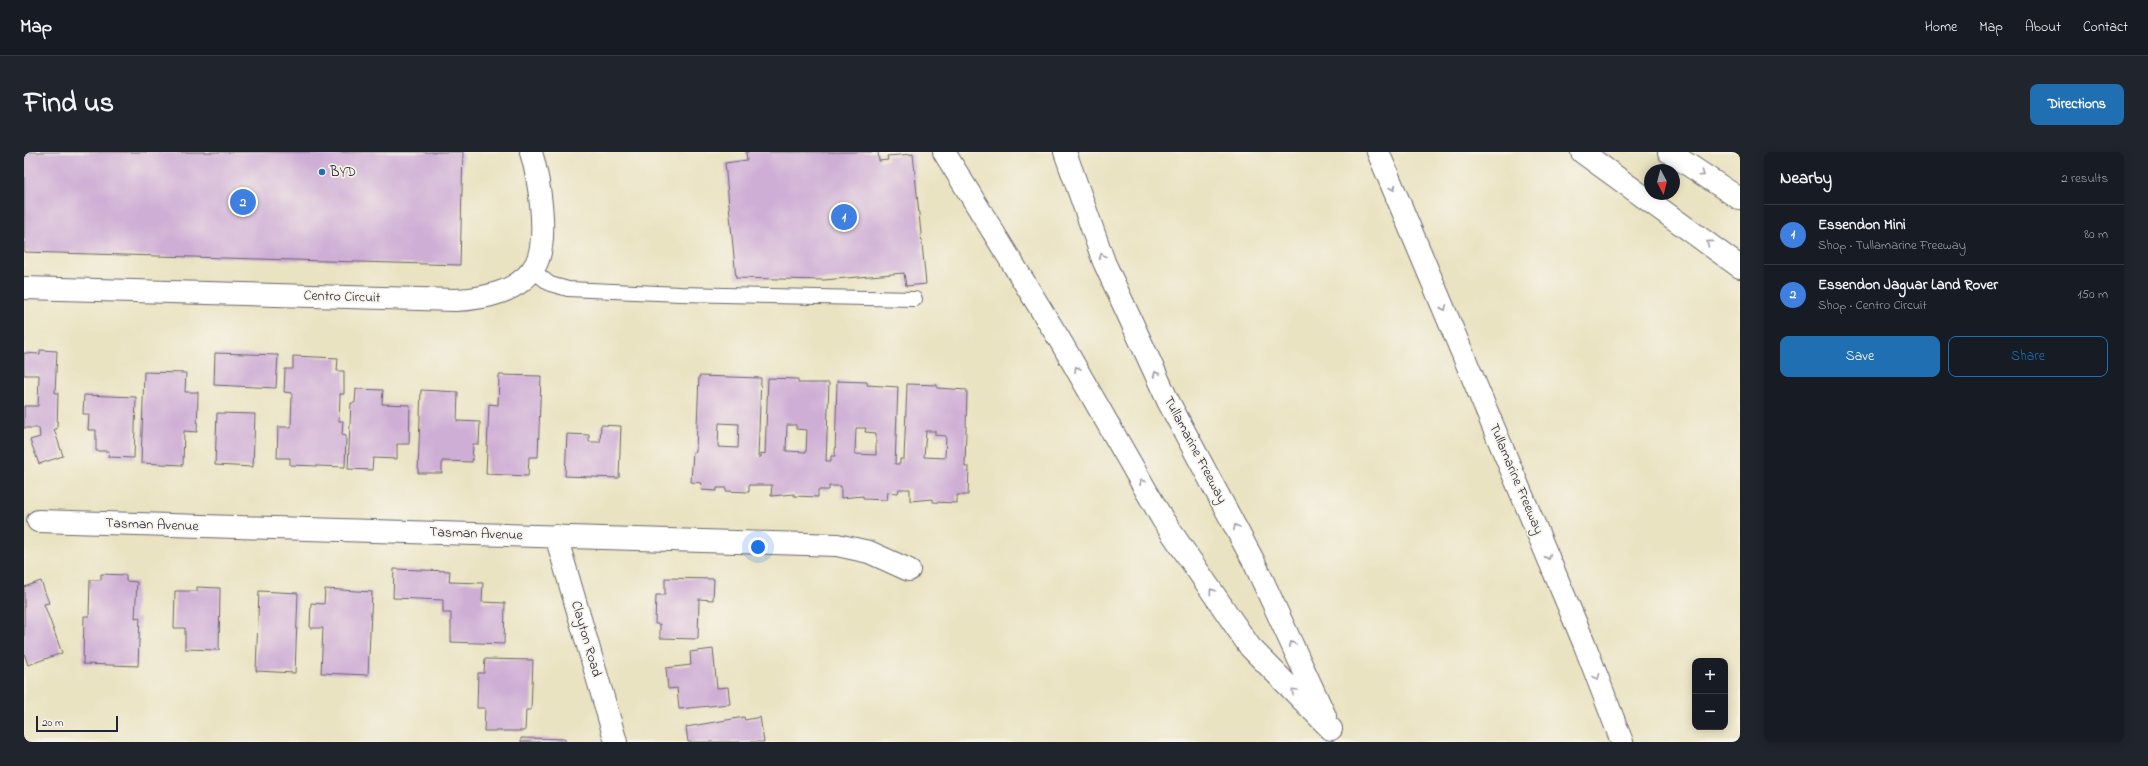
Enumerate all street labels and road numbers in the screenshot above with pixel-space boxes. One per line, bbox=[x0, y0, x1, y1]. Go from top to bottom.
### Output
street label: Centro Circuit bbox=[303, 285, 381, 309]
street label: Tullamarine Freeway bbox=[1157, 393, 1232, 508]
street label: Tullamarine Freeway bbox=[1482, 420, 1549, 538]
street label: Tasman Avenue bbox=[105, 513, 200, 537]
street label: Tasman Avenue bbox=[429, 522, 524, 546]
street label: Clayton Road bbox=[564, 599, 607, 680]

